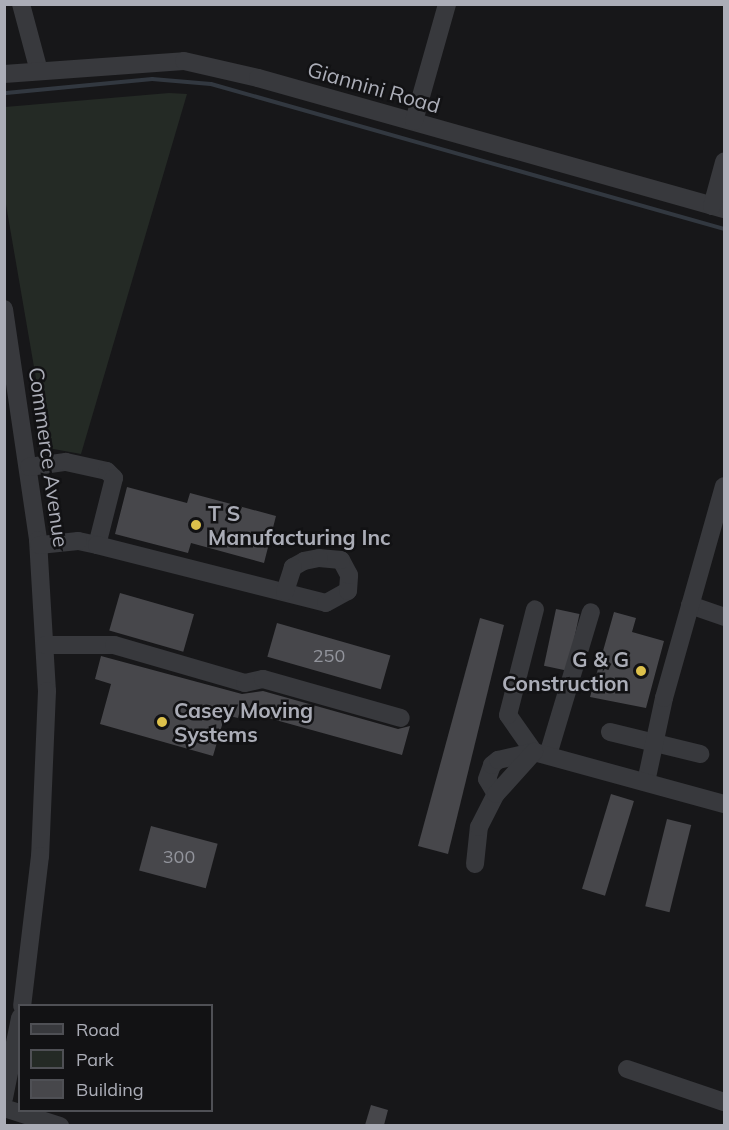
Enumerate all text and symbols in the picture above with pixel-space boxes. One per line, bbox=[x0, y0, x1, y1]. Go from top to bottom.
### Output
street label: Giannini Road bbox=[305, 56, 443, 118]
street label: Commerce Avenue bbox=[24, 365, 74, 549]
place label: T S Manufacturing Inc bbox=[208, 500, 391, 550]
marker: T S Manufacturing Inc bbox=[189, 518, 203, 532]
house number: 250 bbox=[313, 645, 345, 667]
place label: G & G Construction bbox=[502, 646, 629, 696]
marker: G & G Construction bbox=[634, 664, 648, 678]
place label: Casey Moving Systems bbox=[174, 697, 313, 747]
marker: Casey Moving Systems bbox=[155, 715, 169, 729]
house number: 300 bbox=[163, 846, 195, 868]
legend bbox=[18, 1004, 213, 1112]
text: Road bbox=[76, 1018, 120, 1041]
text: Park bbox=[76, 1048, 114, 1071]
text: Building bbox=[76, 1078, 144, 1101]

